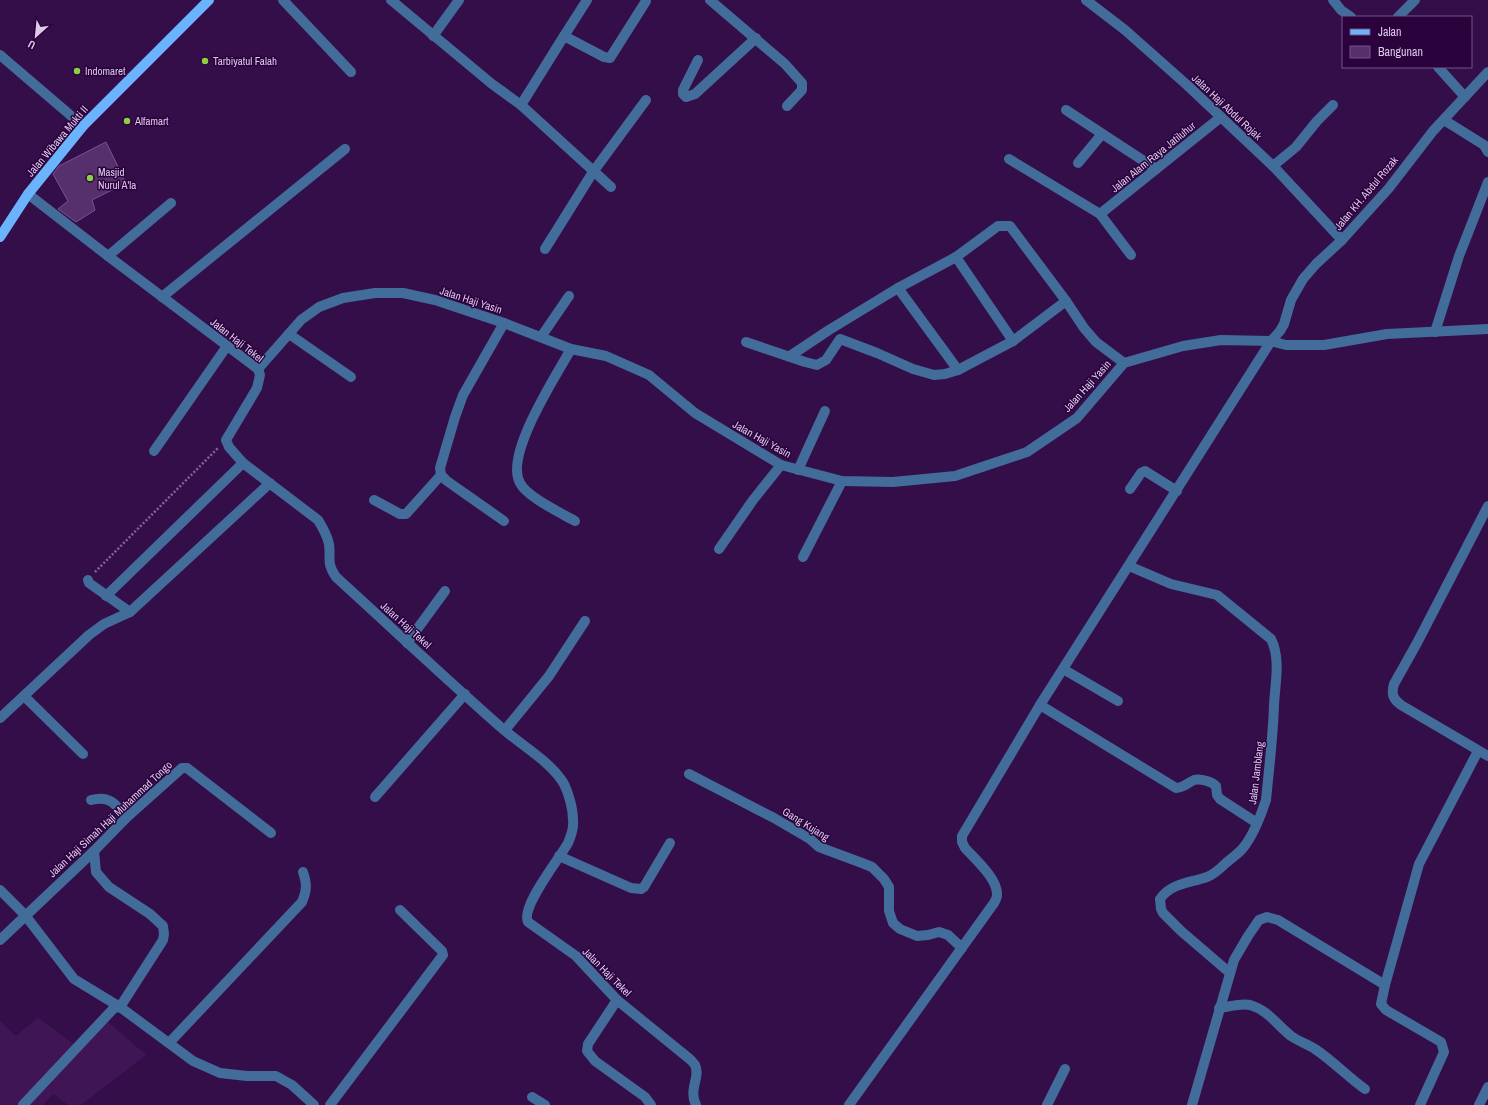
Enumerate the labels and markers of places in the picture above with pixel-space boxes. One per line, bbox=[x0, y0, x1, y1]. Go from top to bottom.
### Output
place label: Tarbiyatul Falah bbox=[213, 54, 277, 68]
marker: Tarbiyatul Falah bbox=[200, 56, 210, 66]
place label: Indomaret bbox=[85, 64, 126, 78]
marker: Indomaret bbox=[72, 66, 82, 76]
place label: Alfamart bbox=[134, 114, 169, 128]
marker: Alfamart bbox=[122, 116, 132, 126]
place label: Masjid Nurul A'la bbox=[98, 165, 136, 192]
marker: Masjid Nurul A'la bbox=[85, 173, 95, 183]

